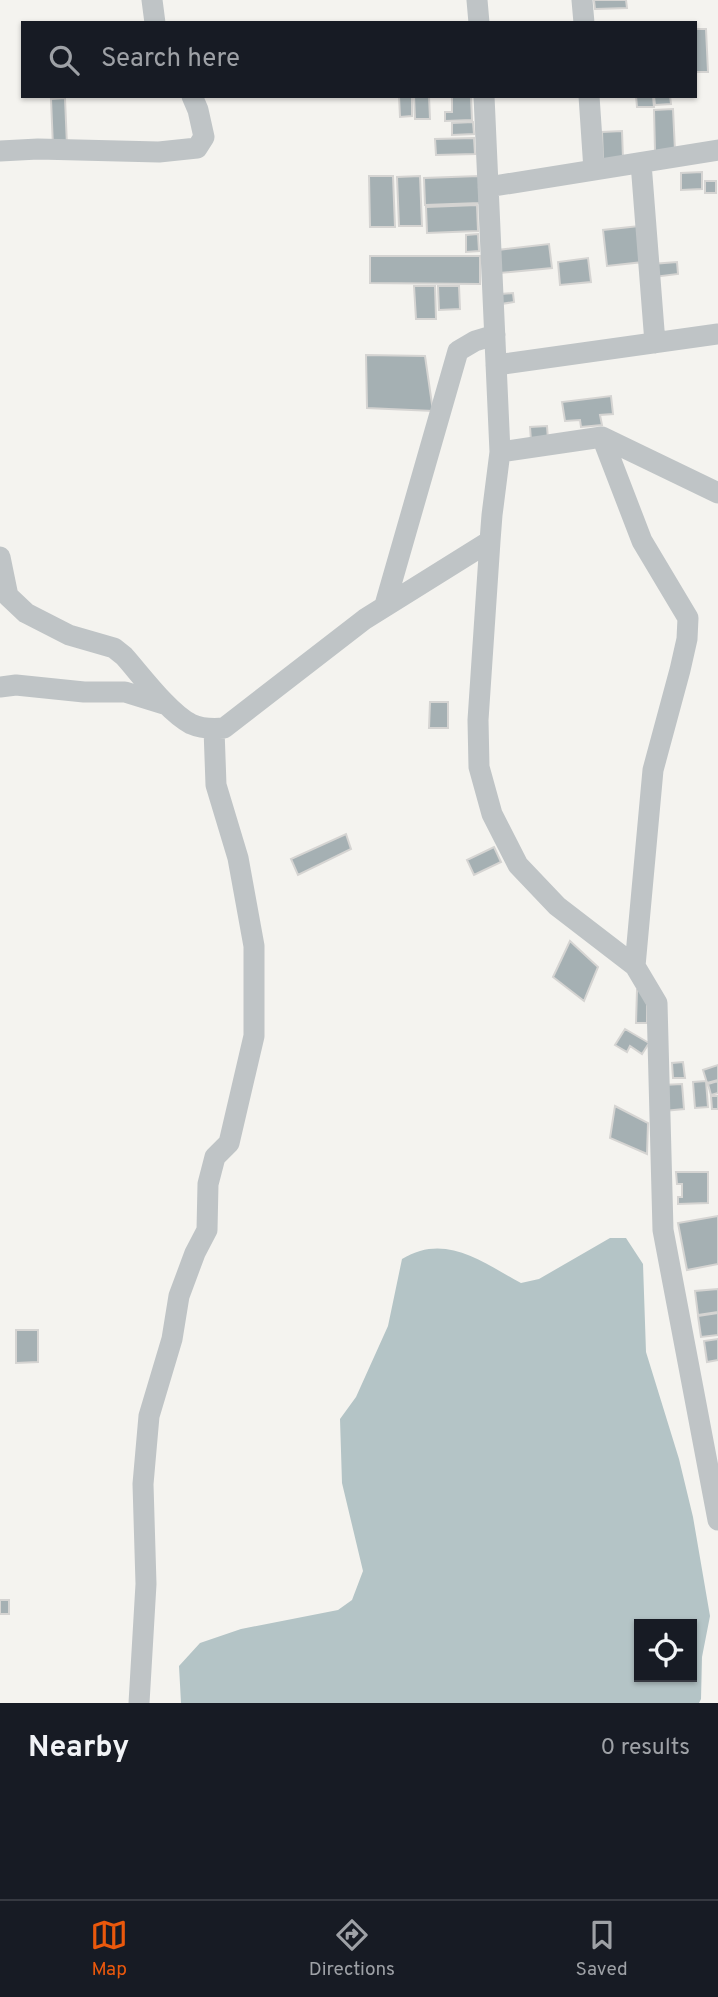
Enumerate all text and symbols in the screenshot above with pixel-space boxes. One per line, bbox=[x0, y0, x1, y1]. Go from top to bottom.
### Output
search box bbox=[21, 21, 697, 98]
icon: search bbox=[45, 41, 83, 79]
text: Search here bbox=[101, 43, 240, 76]
map controls bbox=[634, 1619, 697, 1682]
button: locate bbox=[634, 1619, 697, 1682]
text: Nearby bbox=[28, 1730, 129, 1767]
text: 0 results bbox=[601, 1734, 690, 1763]
tab: Map bbox=[90, 1916, 128, 1982]
tab: Directions bbox=[309, 1916, 395, 1982]
tab: Saved bbox=[576, 1916, 628, 1982]

